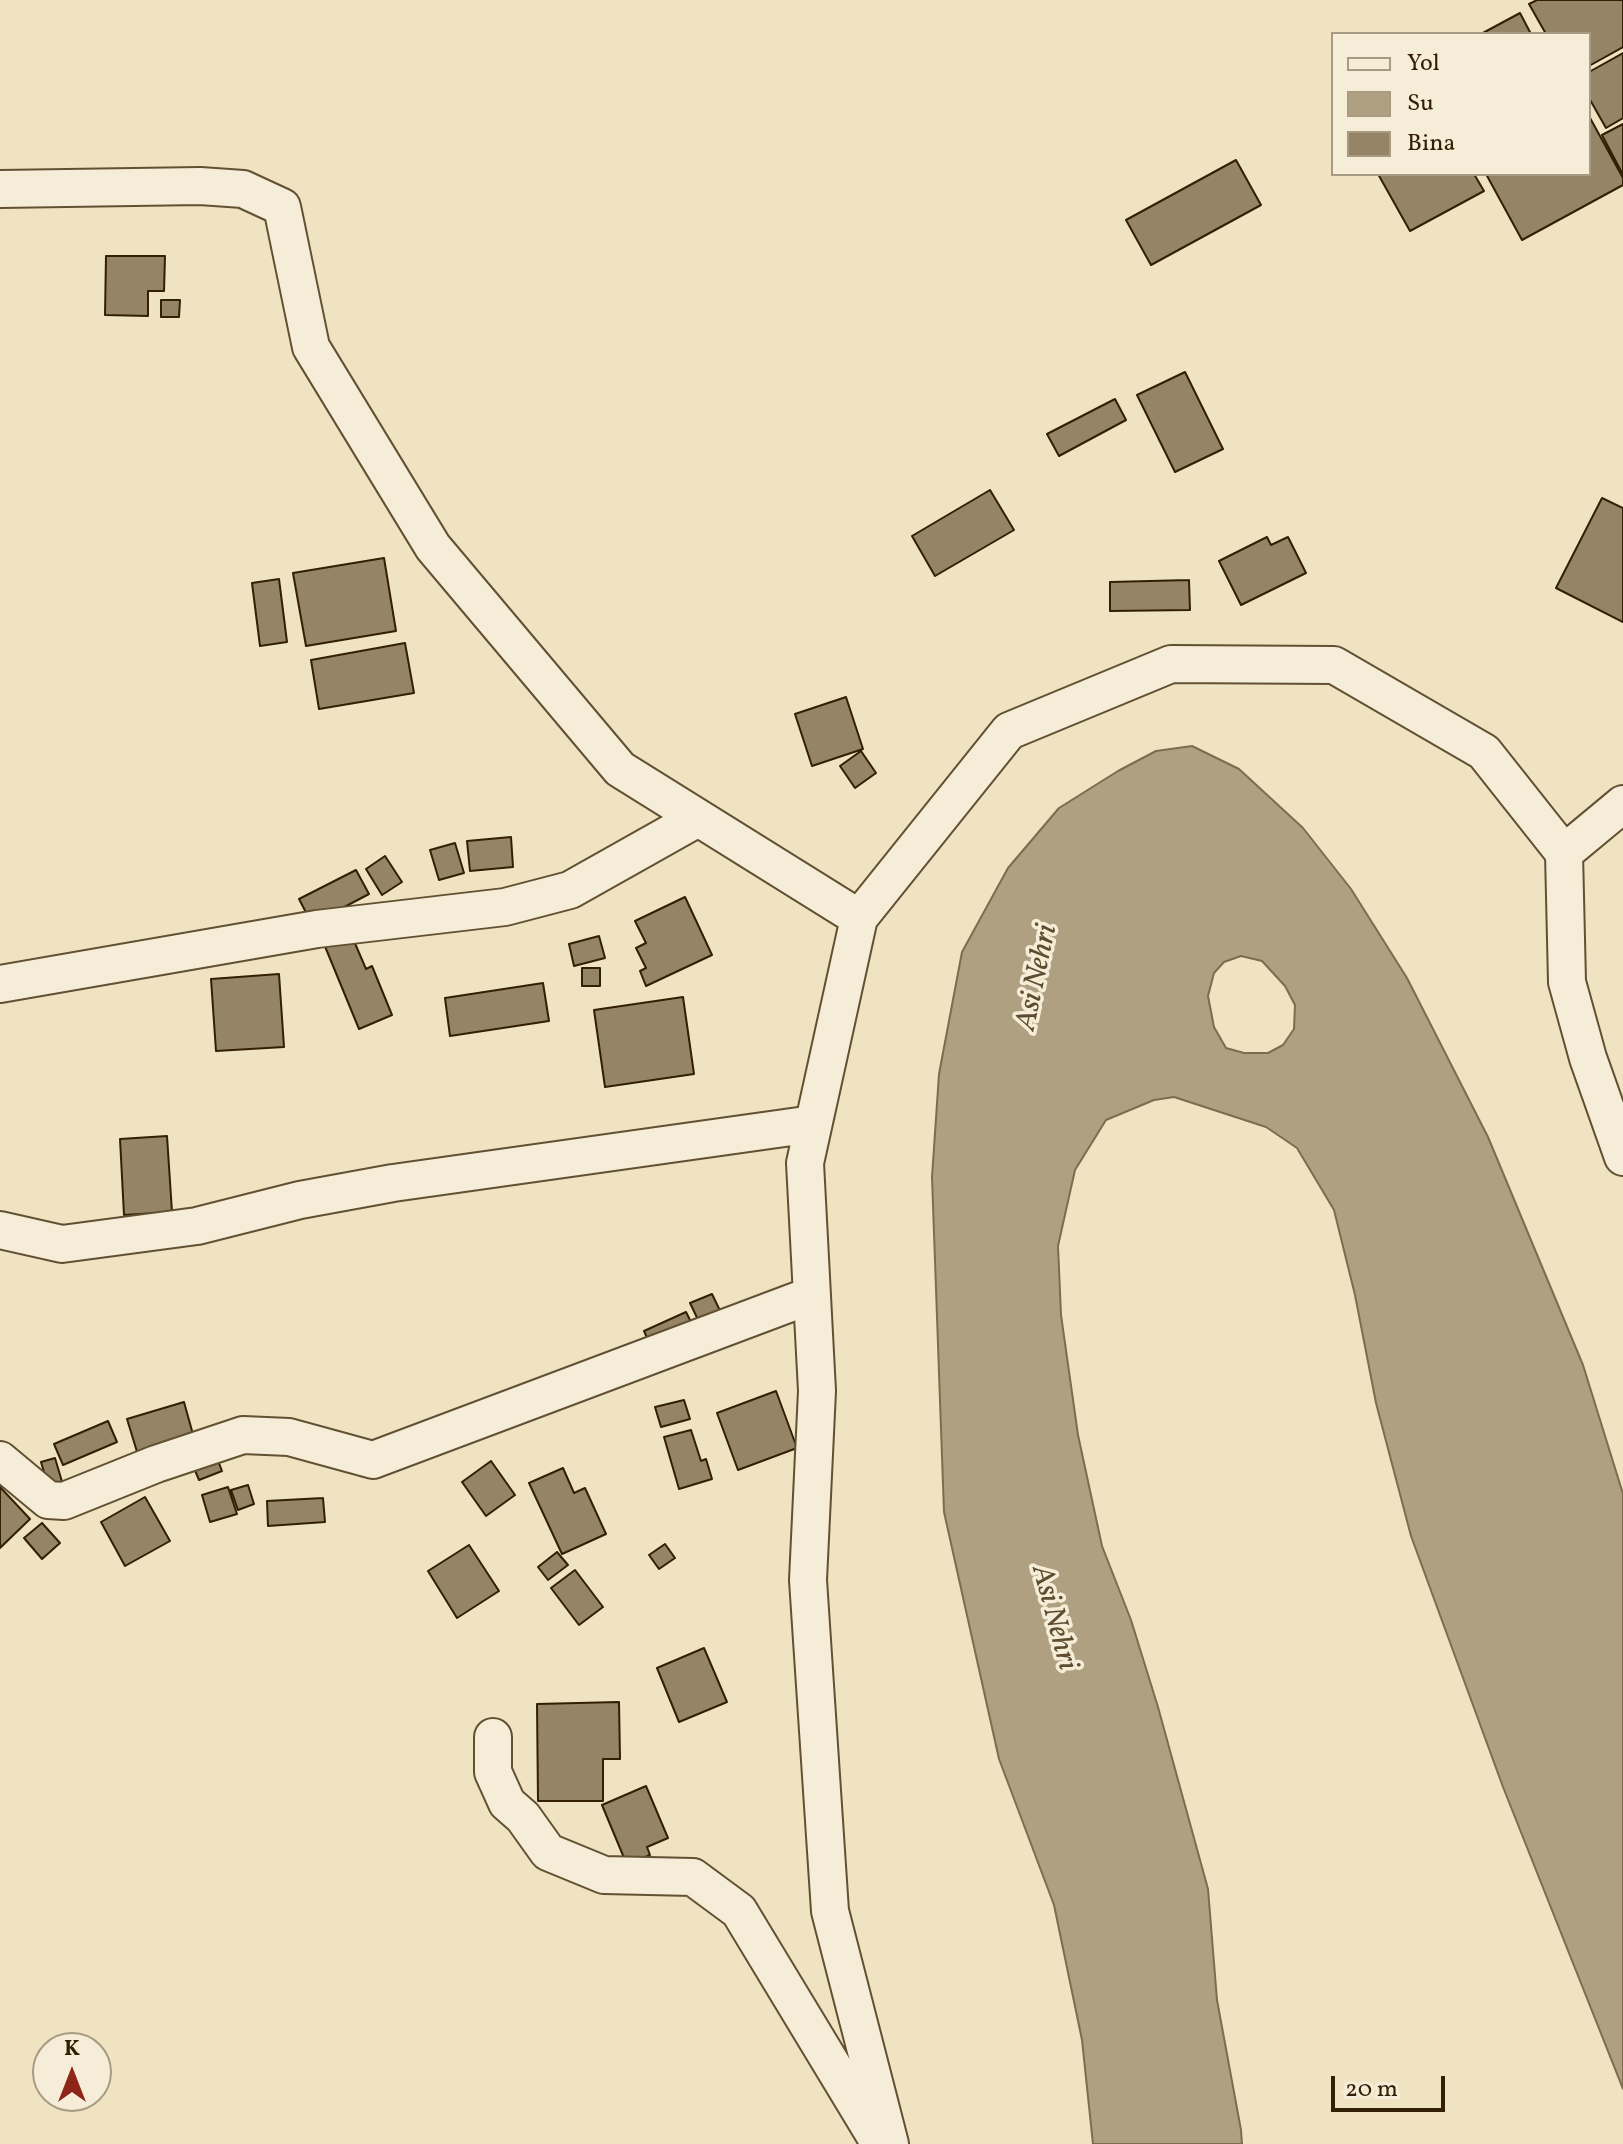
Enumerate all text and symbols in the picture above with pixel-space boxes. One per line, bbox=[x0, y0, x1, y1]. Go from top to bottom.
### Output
legend bbox=[1331, 32, 1591, 176]
text: Yol bbox=[1407, 47, 1440, 81]
text: Su bbox=[1407, 87, 1434, 121]
text: Bina bbox=[1407, 127, 1455, 161]
water label: Asi Nehri bbox=[1010, 922, 1068, 1034]
water label: Asi Nehri bbox=[1021, 1562, 1083, 1674]
north arrow bbox=[32, 2032, 112, 2112]
text: K bbox=[64, 2034, 80, 2065]
scale bar bbox=[1335, 2060, 1449, 2110]
text: 20 m bbox=[1345, 2073, 1398, 2107]

